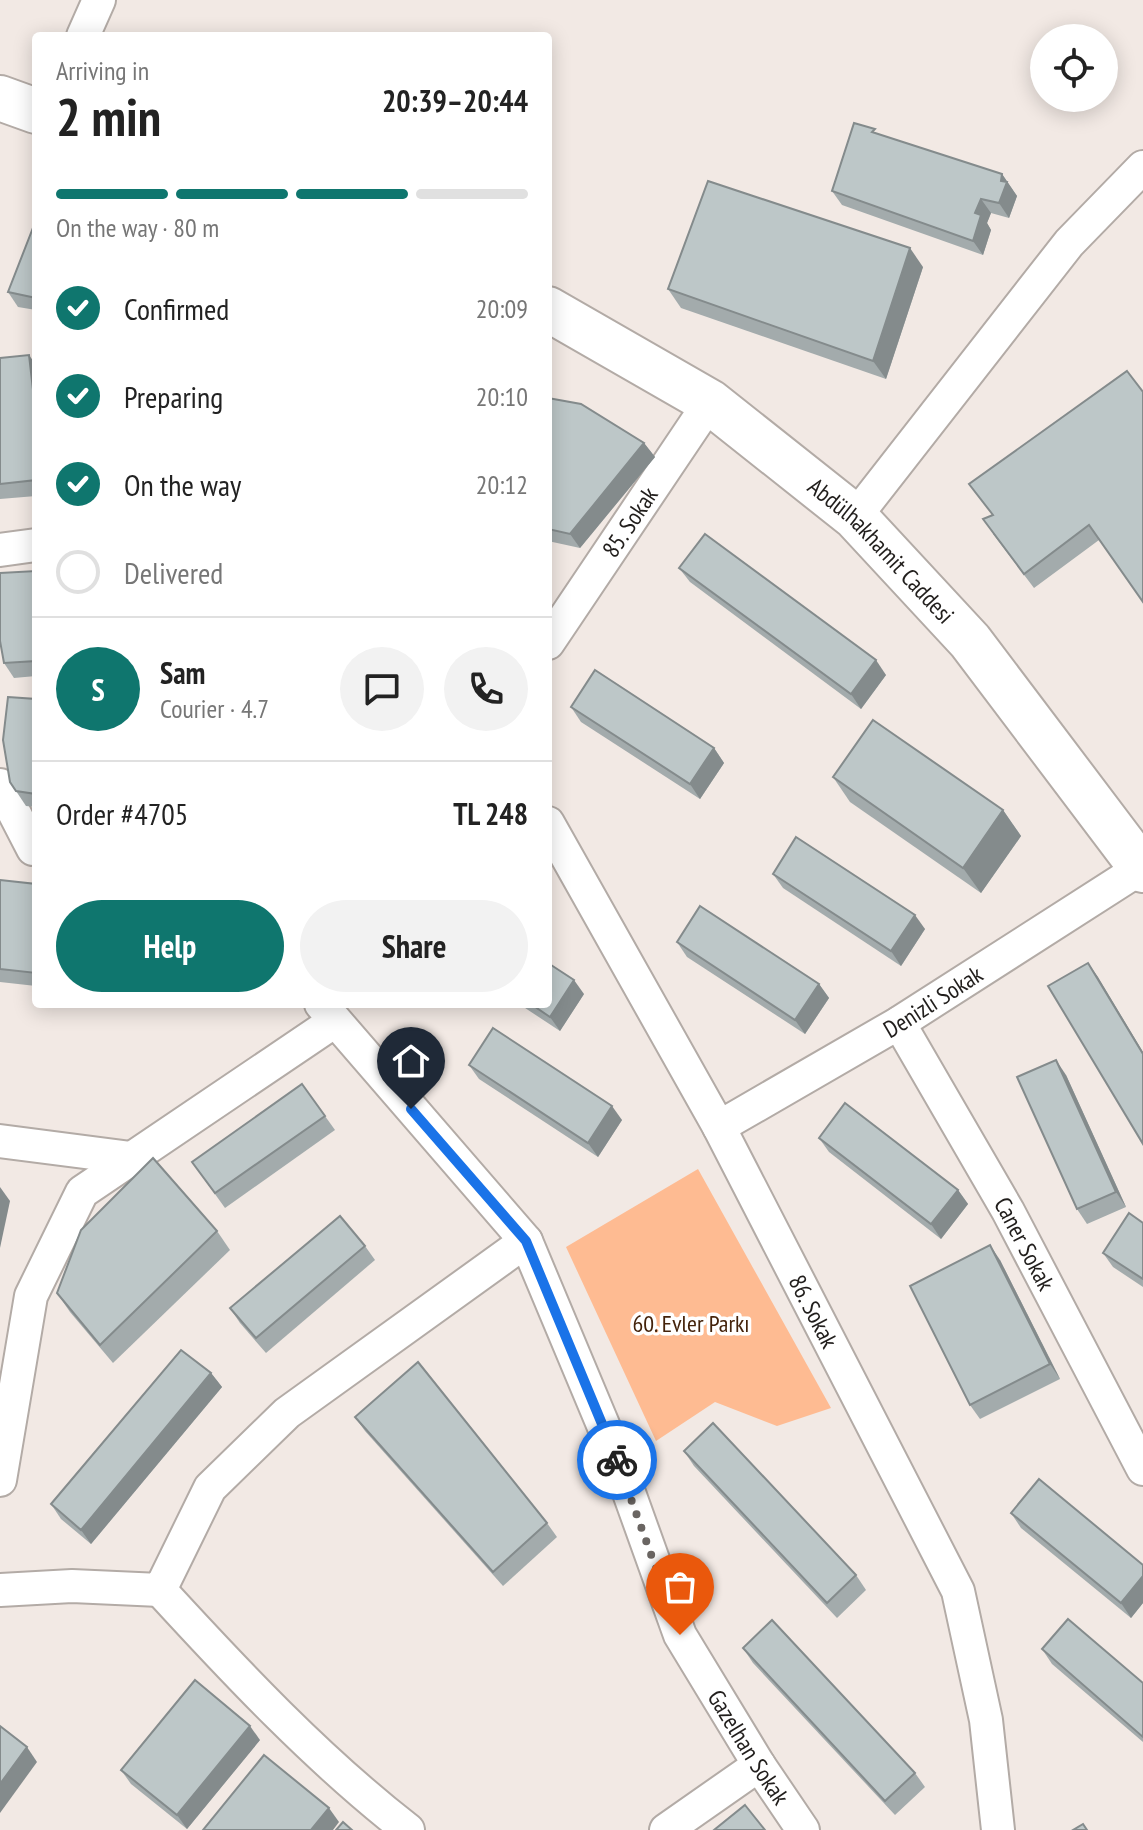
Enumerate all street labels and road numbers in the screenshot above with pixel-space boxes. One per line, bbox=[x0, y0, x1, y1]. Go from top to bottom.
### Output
street label: Abdülhakhamit Caddesi bbox=[802, 471, 961, 630]
street label: 85. Sokak bbox=[595, 480, 665, 563]
street label: Denizli Sokak bbox=[878, 958, 989, 1044]
street label: Caner Sokak bbox=[988, 1191, 1063, 1296]
street label: 86. Sokak bbox=[782, 1269, 846, 1354]
street label: Gazelhan Sokak bbox=[701, 1684, 797, 1811]

